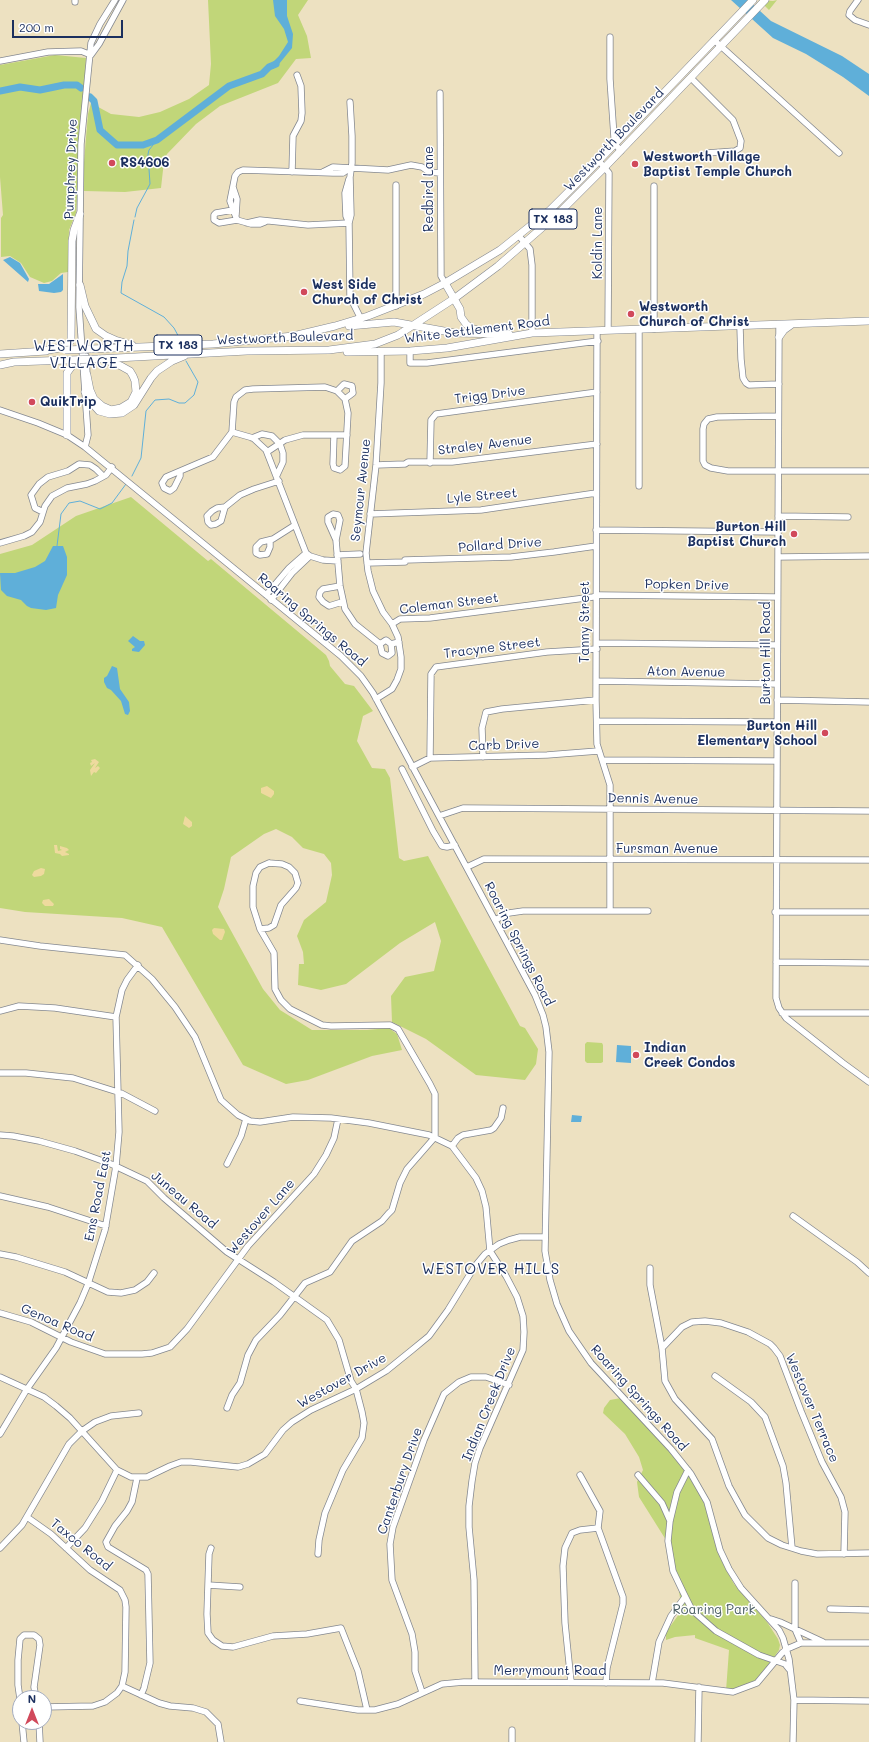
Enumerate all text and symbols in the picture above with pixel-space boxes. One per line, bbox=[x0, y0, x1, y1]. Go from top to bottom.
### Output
scale bar bbox=[14, 12, 125, 38]
text: 200 m bbox=[19, 19, 54, 35]
street label: Westworth Boulevard bbox=[561, 85, 667, 195]
street label: Pumphrey Drive bbox=[61, 118, 81, 220]
street label: Redbird Lane bbox=[421, 146, 437, 232]
place label: Westworth Village Baptist Temple Church bbox=[643, 149, 792, 180]
place label: RS4606 bbox=[120, 155, 169, 171]
marker: RS4606 bbox=[107, 158, 117, 168]
marker: Westworth Village Baptist Temple Church bbox=[630, 159, 640, 169]
street label: Koldin Lane bbox=[590, 207, 606, 279]
road number: TX 183 bbox=[529, 209, 577, 229]
place label: West Side Church of Christ bbox=[312, 277, 422, 308]
marker: West Side Church of Christ bbox=[299, 287, 309, 297]
place label: Westworth Church of Christ bbox=[639, 299, 749, 330]
marker: Westworth Church of Christ bbox=[626, 309, 636, 319]
street label: White Settlement Road bbox=[403, 313, 551, 347]
street label: Westworth Boulevard bbox=[216, 328, 354, 348]
road number: TX 183 bbox=[154, 335, 202, 355]
district label: WESTWORTH VILLAGE bbox=[33, 337, 135, 372]
street label: Trigg Drive bbox=[454, 383, 526, 407]
place label: QuikTrip bbox=[40, 394, 96, 410]
marker: QuikTrip bbox=[27, 397, 37, 407]
street label: Straley Avenue bbox=[437, 431, 533, 459]
street label: Seymour Avenue bbox=[348, 438, 374, 542]
street label: Lyle Street bbox=[446, 485, 518, 507]
place label: Burton Hill Baptist Church bbox=[687, 519, 786, 550]
marker: Burton Hill Baptist Church bbox=[789, 529, 799, 539]
street label: Pollard Drive bbox=[458, 534, 542, 556]
street label: Roaring Springs Road bbox=[255, 570, 369, 670]
street label: Popken Drive bbox=[645, 576, 729, 594]
street label: Tanny Street bbox=[577, 581, 593, 663]
street label: Coleman Street bbox=[399, 590, 499, 618]
street label: Burton Hill Road bbox=[758, 602, 774, 704]
street label: Tracyne Street bbox=[443, 634, 541, 662]
street label: Aton Avenue bbox=[646, 664, 726, 680]
place label: Burton Hill Elementary School bbox=[697, 718, 817, 749]
marker: Burton Hill Elementary School bbox=[820, 728, 830, 738]
street label: Carb Drive bbox=[468, 736, 540, 754]
street label: Dennis Avenue bbox=[607, 790, 699, 808]
street label: Fursman Avenue bbox=[616, 841, 718, 857]
street label: Roaring Springs Road bbox=[481, 879, 557, 1009]
place label: Indian Creek Condos bbox=[644, 1040, 735, 1071]
marker: Indian Creek Condos bbox=[631, 1050, 641, 1060]
street label: Ems Road East bbox=[82, 1149, 114, 1243]
street label: Juneau Road bbox=[148, 1168, 220, 1232]
street label: Westover Lane bbox=[224, 1176, 298, 1258]
district label: WESTOVER HILLS bbox=[422, 1260, 560, 1278]
street label: Genoa Road bbox=[18, 1301, 96, 1345]
street label: Roaring Springs Road bbox=[587, 1342, 691, 1454]
street label: Indian Creek Drive bbox=[459, 1345, 519, 1463]
street label: Westover Drive bbox=[295, 1350, 389, 1412]
street label: Westover Terrace bbox=[782, 1351, 842, 1465]
street label: Canterbury Drive bbox=[374, 1425, 426, 1537]
street label: Taxco Road bbox=[47, 1516, 115, 1574]
park label: Roaring Park bbox=[672, 1602, 756, 1618]
street label: Merrymount Road bbox=[494, 1663, 606, 1679]
north arrow bbox=[12, 1690, 52, 1730]
text: N bbox=[28, 1691, 36, 1706]

